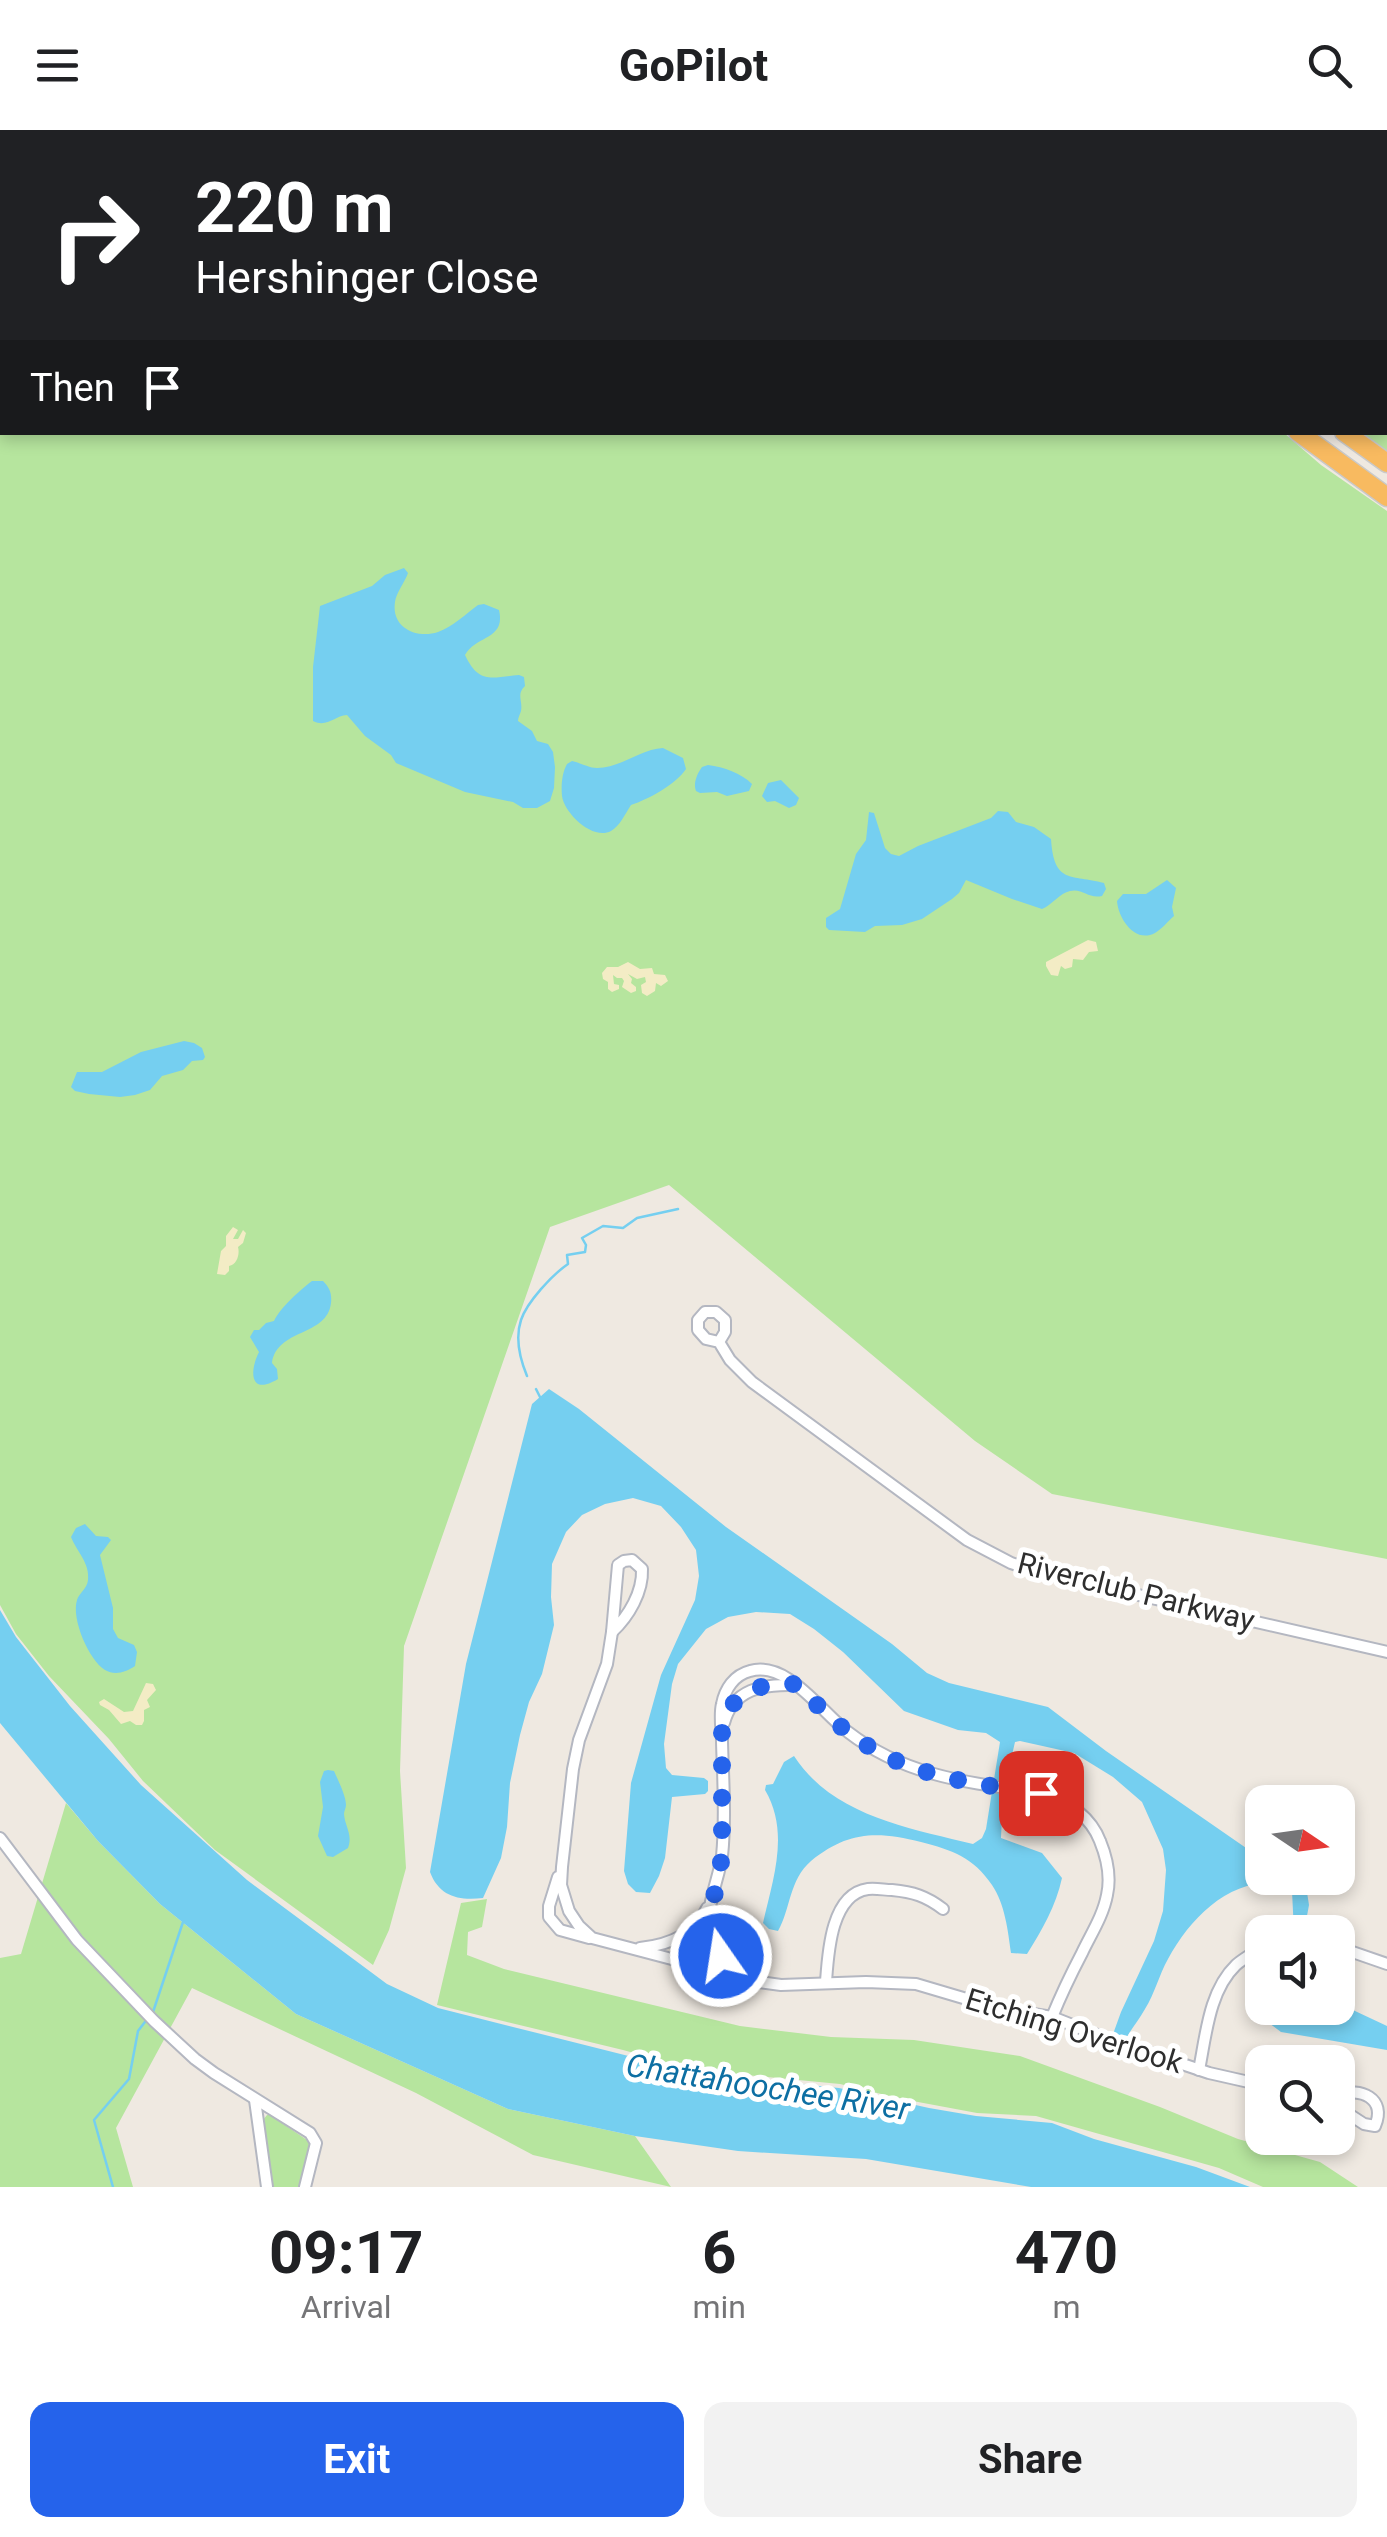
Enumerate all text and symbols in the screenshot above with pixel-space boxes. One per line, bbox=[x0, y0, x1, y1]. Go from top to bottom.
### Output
icon: menu bbox=[30, 38, 85, 93]
icon: search bbox=[1302, 38, 1357, 93]
text: GoPilot bbox=[619, 39, 768, 92]
text: 220 m bbox=[195, 167, 394, 249]
icon: right bbox=[30, 170, 160, 300]
text: Hershinger Close bbox=[195, 251, 539, 304]
icon: arrive bbox=[135, 360, 190, 415]
text: Then bbox=[30, 366, 115, 410]
street label: Riverclub Parkway bbox=[1014, 1545, 1258, 1638]
pin bbox=[999, 1751, 1084, 1836]
icon: arrive bbox=[1014, 1766, 1069, 1821]
north arrow bbox=[1245, 1785, 1355, 1895]
map controls bbox=[1245, 1785, 1355, 2155]
position arrow bbox=[669, 1904, 773, 2008]
button: sound bbox=[1245, 1915, 1355, 2025]
street label: Etching Overlook bbox=[961, 1981, 1188, 2080]
button: search bbox=[1245, 2045, 1355, 2155]
water label: Chattahoochee River bbox=[624, 2046, 914, 2128]
text: 09:17 bbox=[269, 2217, 424, 2288]
text: 6 bbox=[702, 2217, 736, 2288]
text: 470 bbox=[1015, 2217, 1118, 2288]
text: Arrival bbox=[301, 2288, 392, 2326]
text: min bbox=[692, 2288, 746, 2326]
text: m bbox=[1052, 2288, 1080, 2326]
button: Exit bbox=[30, 2402, 684, 2517]
button: Share bbox=[704, 2402, 1357, 2517]

